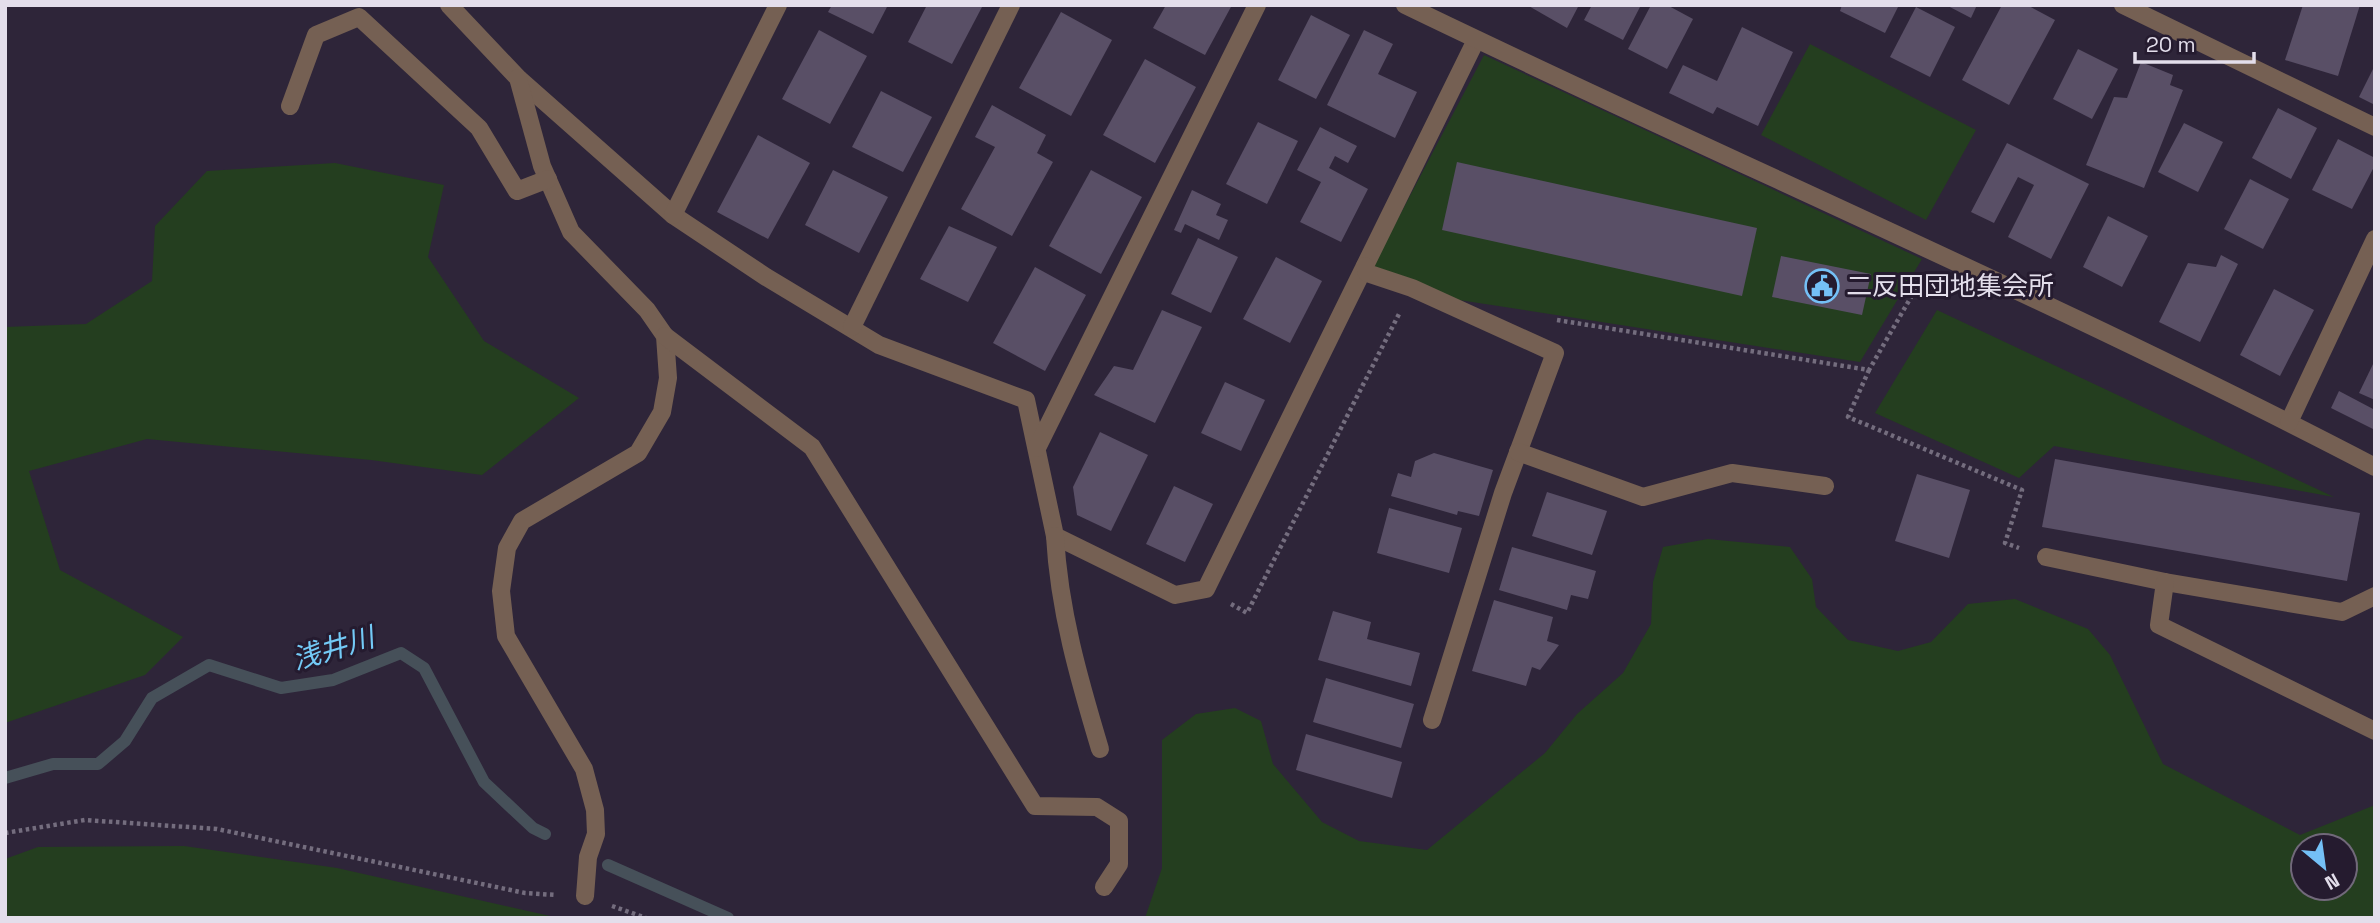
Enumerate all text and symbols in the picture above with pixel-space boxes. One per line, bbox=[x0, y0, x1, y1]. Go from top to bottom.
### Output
scale bar bbox=[2135, 21, 2254, 65]
text: 20 m bbox=[2146, 31, 2196, 58]
public building icon: 二反田団地集会所 bbox=[1803, 267, 1841, 305]
place label: 二反田団地集会所 bbox=[1846, 269, 2054, 303]
water label: 浅井川 bbox=[288, 618, 381, 677]
north arrow bbox=[2289, 832, 2359, 902]
text: N bbox=[2320, 867, 2344, 895]

